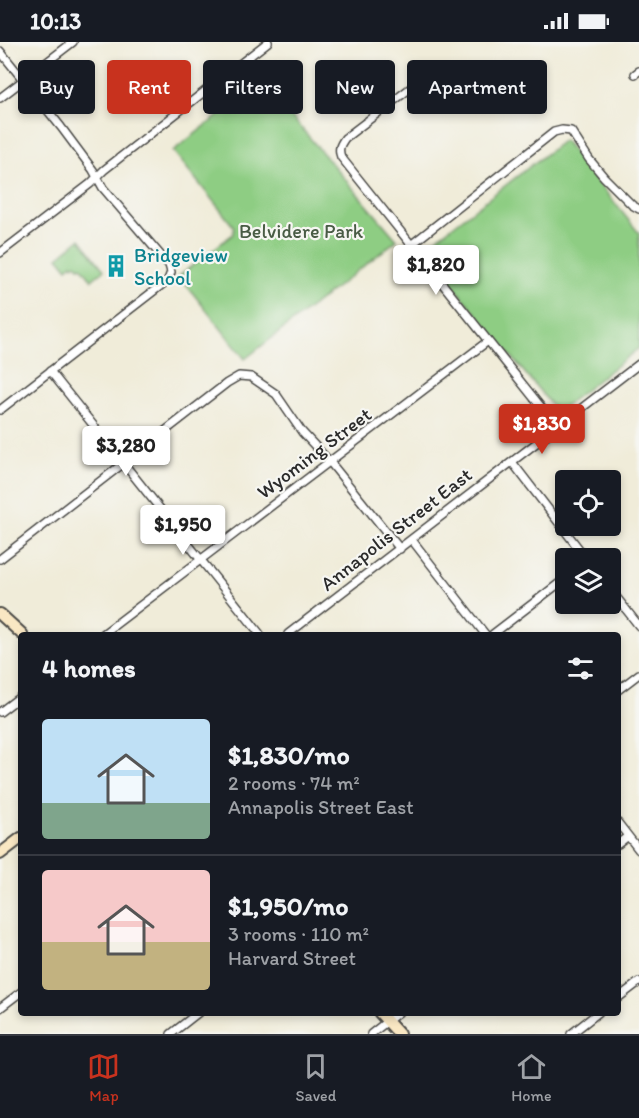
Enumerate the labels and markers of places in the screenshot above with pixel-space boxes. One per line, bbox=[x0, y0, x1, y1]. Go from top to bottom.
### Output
place label: Bridgeview School bbox=[134, 243, 228, 290]
pin: $1,820 bbox=[387, 245, 485, 296]
building icon: Bridgeview School bbox=[103, 253, 129, 279]
pin: $1,830 bbox=[493, 404, 591, 455]
pin: $3,280 bbox=[77, 426, 175, 477]
pin: $1,950 bbox=[134, 505, 232, 556]

